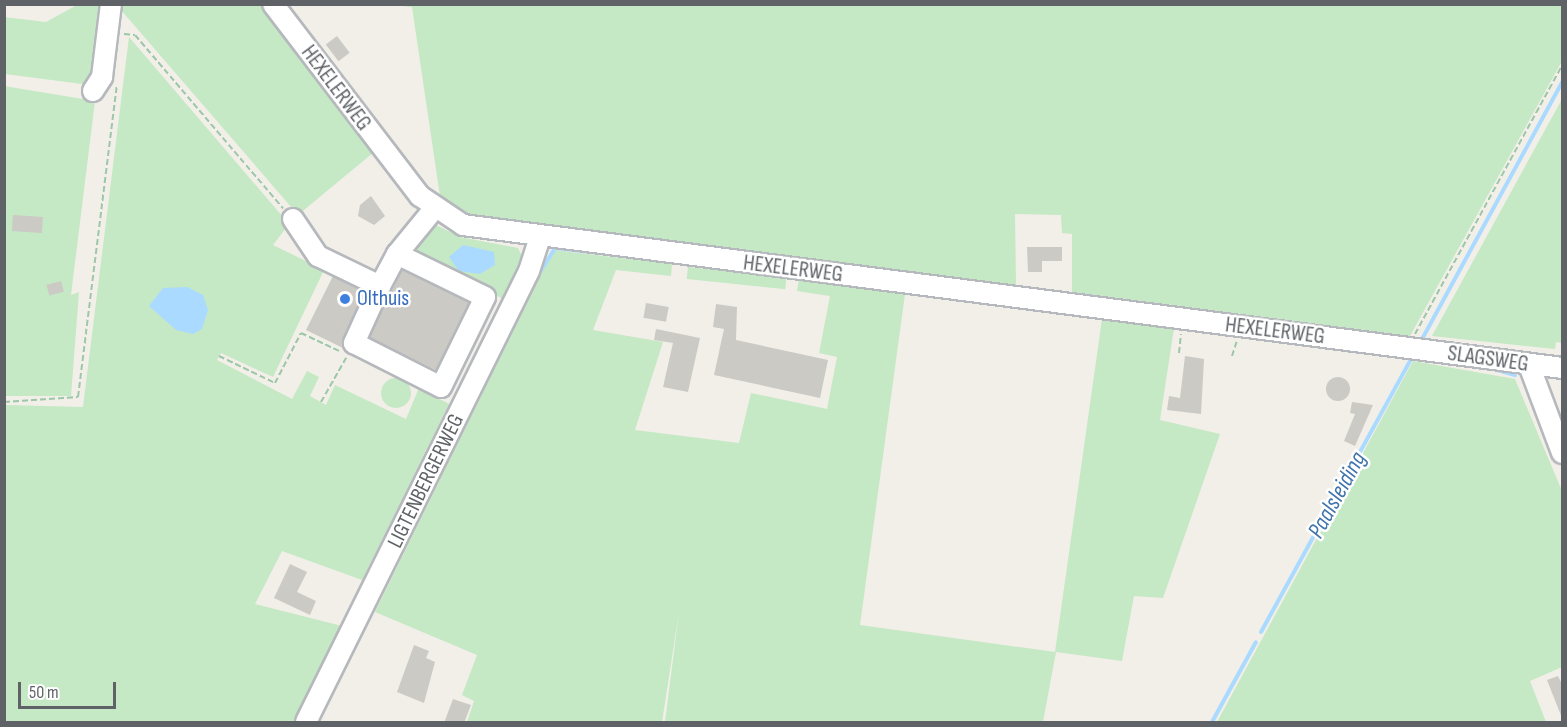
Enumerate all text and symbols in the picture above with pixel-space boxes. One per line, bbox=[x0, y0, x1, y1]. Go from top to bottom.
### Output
street label: HEXELERWEG bbox=[295, 40, 377, 136]
street label: HEXELERWEG bbox=[742, 250, 844, 288]
place label: Olthuis bbox=[357, 286, 409, 312]
marker: Olthuis bbox=[338, 292, 352, 306]
street label: HEXELERWEG bbox=[1224, 312, 1326, 350]
street label: SLAGSWEG bbox=[1446, 340, 1530, 378]
street label: LIGTENBERGERWEG bbox=[382, 410, 470, 552]
water label: Paalsleiding bbox=[1302, 447, 1372, 543]
scale bar bbox=[21, 670, 118, 708]
text: 50 m bbox=[29, 682, 59, 703]

